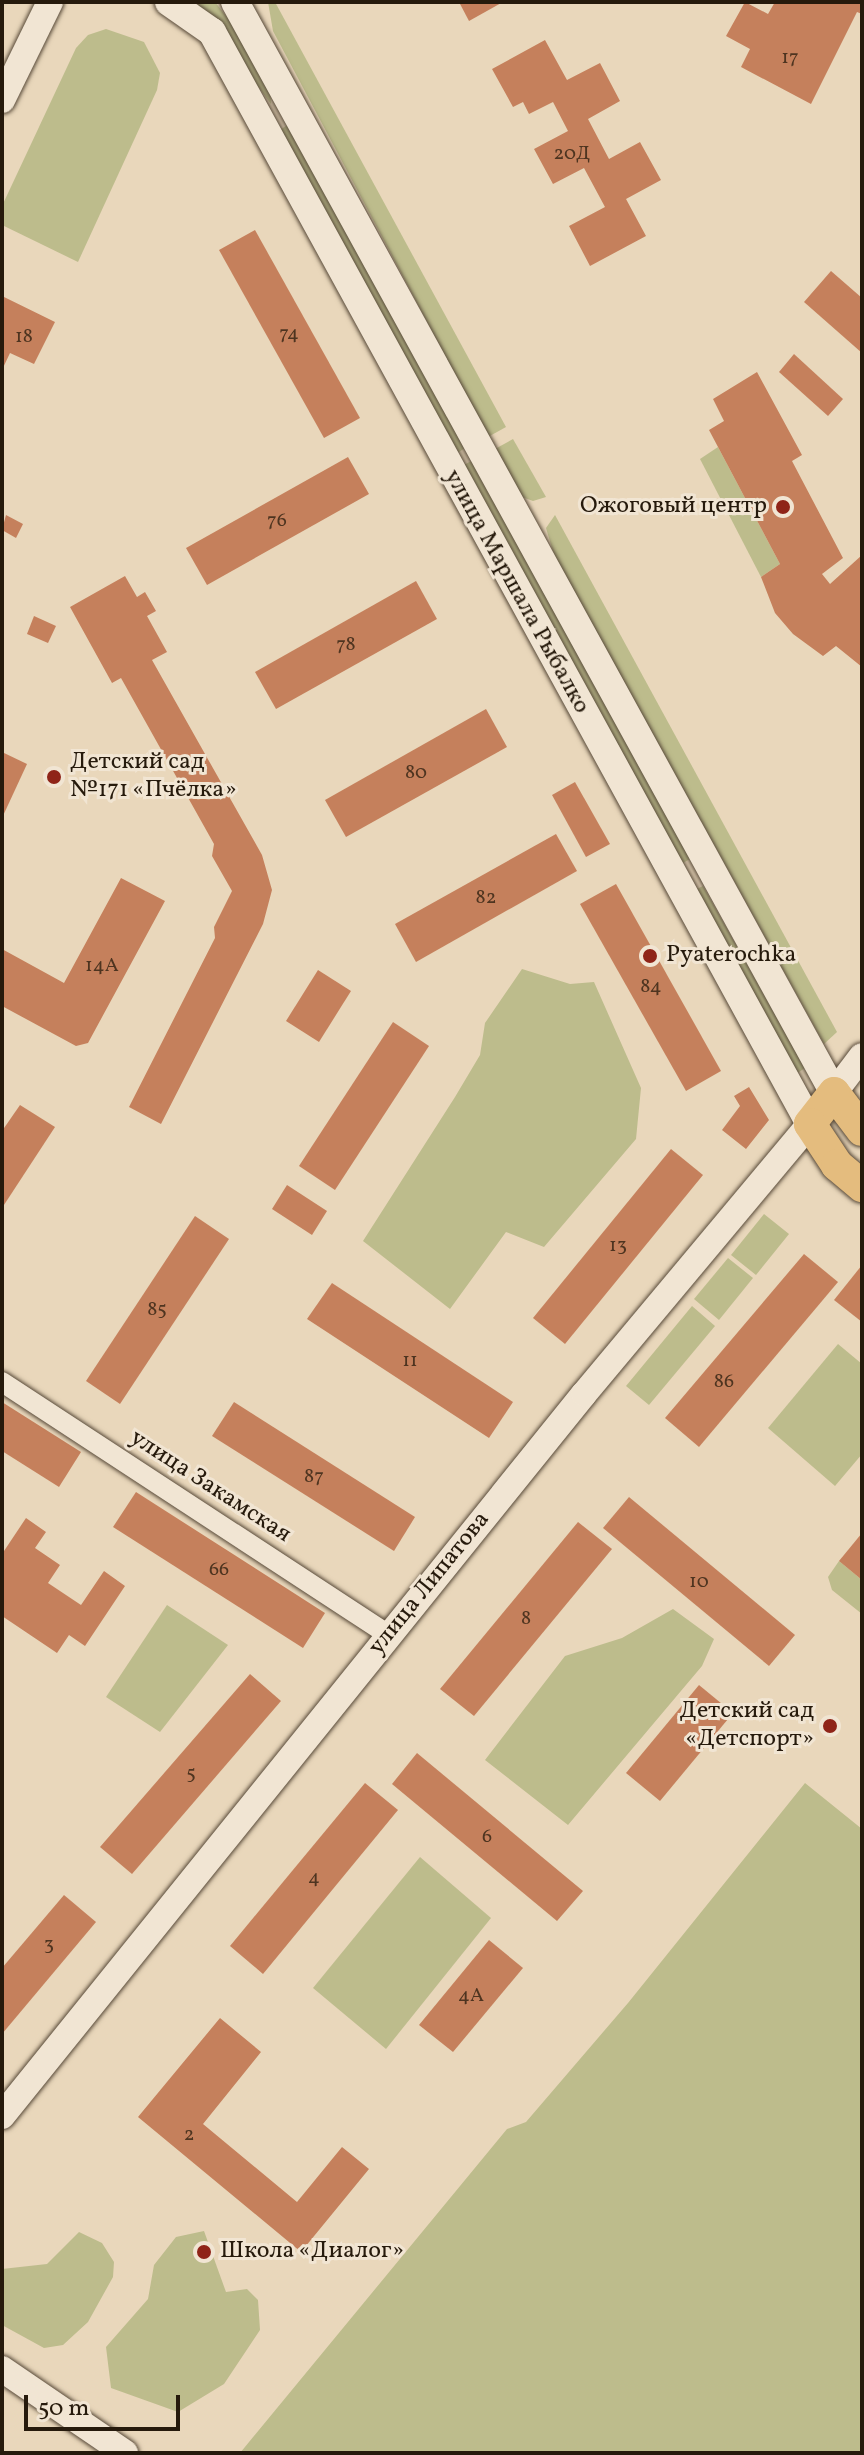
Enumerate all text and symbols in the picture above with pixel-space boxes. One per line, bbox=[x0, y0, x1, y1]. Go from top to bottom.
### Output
house number: 17 bbox=[781, 46, 799, 70]
house number: 20Д bbox=[553, 142, 591, 166]
house number: 74 bbox=[279, 322, 299, 346]
house number: 18 bbox=[15, 325, 33, 349]
street label: улица Маршала Рыбалко bbox=[437, 465, 595, 719]
place label: Ожоговый центр bbox=[580, 493, 767, 521]
marker: Ожоговый центр bbox=[774, 498, 792, 516]
house number: 76 bbox=[267, 509, 287, 533]
house number: 78 bbox=[336, 633, 356, 657]
place label: Детский сад №171 «Пчёлка» bbox=[70, 749, 237, 805]
house number: 80 bbox=[405, 761, 427, 785]
marker: Детский сад №171 «Пчёлка» bbox=[45, 768, 63, 786]
house number: 82 bbox=[476, 886, 496, 910]
place label: Pyaterochka bbox=[666, 942, 796, 970]
marker: Pyaterochka bbox=[641, 947, 659, 965]
house number: 14А bbox=[85, 954, 119, 978]
house number: 84 bbox=[640, 975, 662, 999]
house number: 13 bbox=[609, 1234, 627, 1258]
house number: 85 bbox=[147, 1298, 167, 1322]
house number: 11 bbox=[402, 1349, 418, 1373]
house number: 86 bbox=[714, 1370, 734, 1394]
street label: улица Закамская bbox=[124, 1424, 296, 1550]
house number: 87 bbox=[304, 1465, 324, 1489]
street label: улица Липатова bbox=[363, 1506, 497, 1662]
house number: 66 bbox=[209, 1558, 229, 1582]
house number: 10 bbox=[689, 1570, 709, 1594]
house number: 8 bbox=[521, 1607, 531, 1631]
place label: Детский сад «Детспорт» bbox=[680, 1698, 814, 1754]
marker: Детский сад «Детспорт» bbox=[821, 1717, 839, 1735]
house number: 5 bbox=[186, 1762, 196, 1786]
house number: 6 bbox=[482, 1825, 492, 1849]
house number: 4 bbox=[308, 1866, 320, 1890]
house number: 3 bbox=[44, 1933, 54, 1957]
house number: 4А bbox=[458, 1984, 484, 2008]
house number: 2 bbox=[184, 2123, 194, 2147]
place label: Школа «Диалог» bbox=[220, 2238, 404, 2266]
marker: Школа «Диалог» bbox=[195, 2243, 213, 2261]
scale bar bbox=[28, 2379, 184, 2429]
text: 50 m bbox=[38, 2392, 90, 2426]

